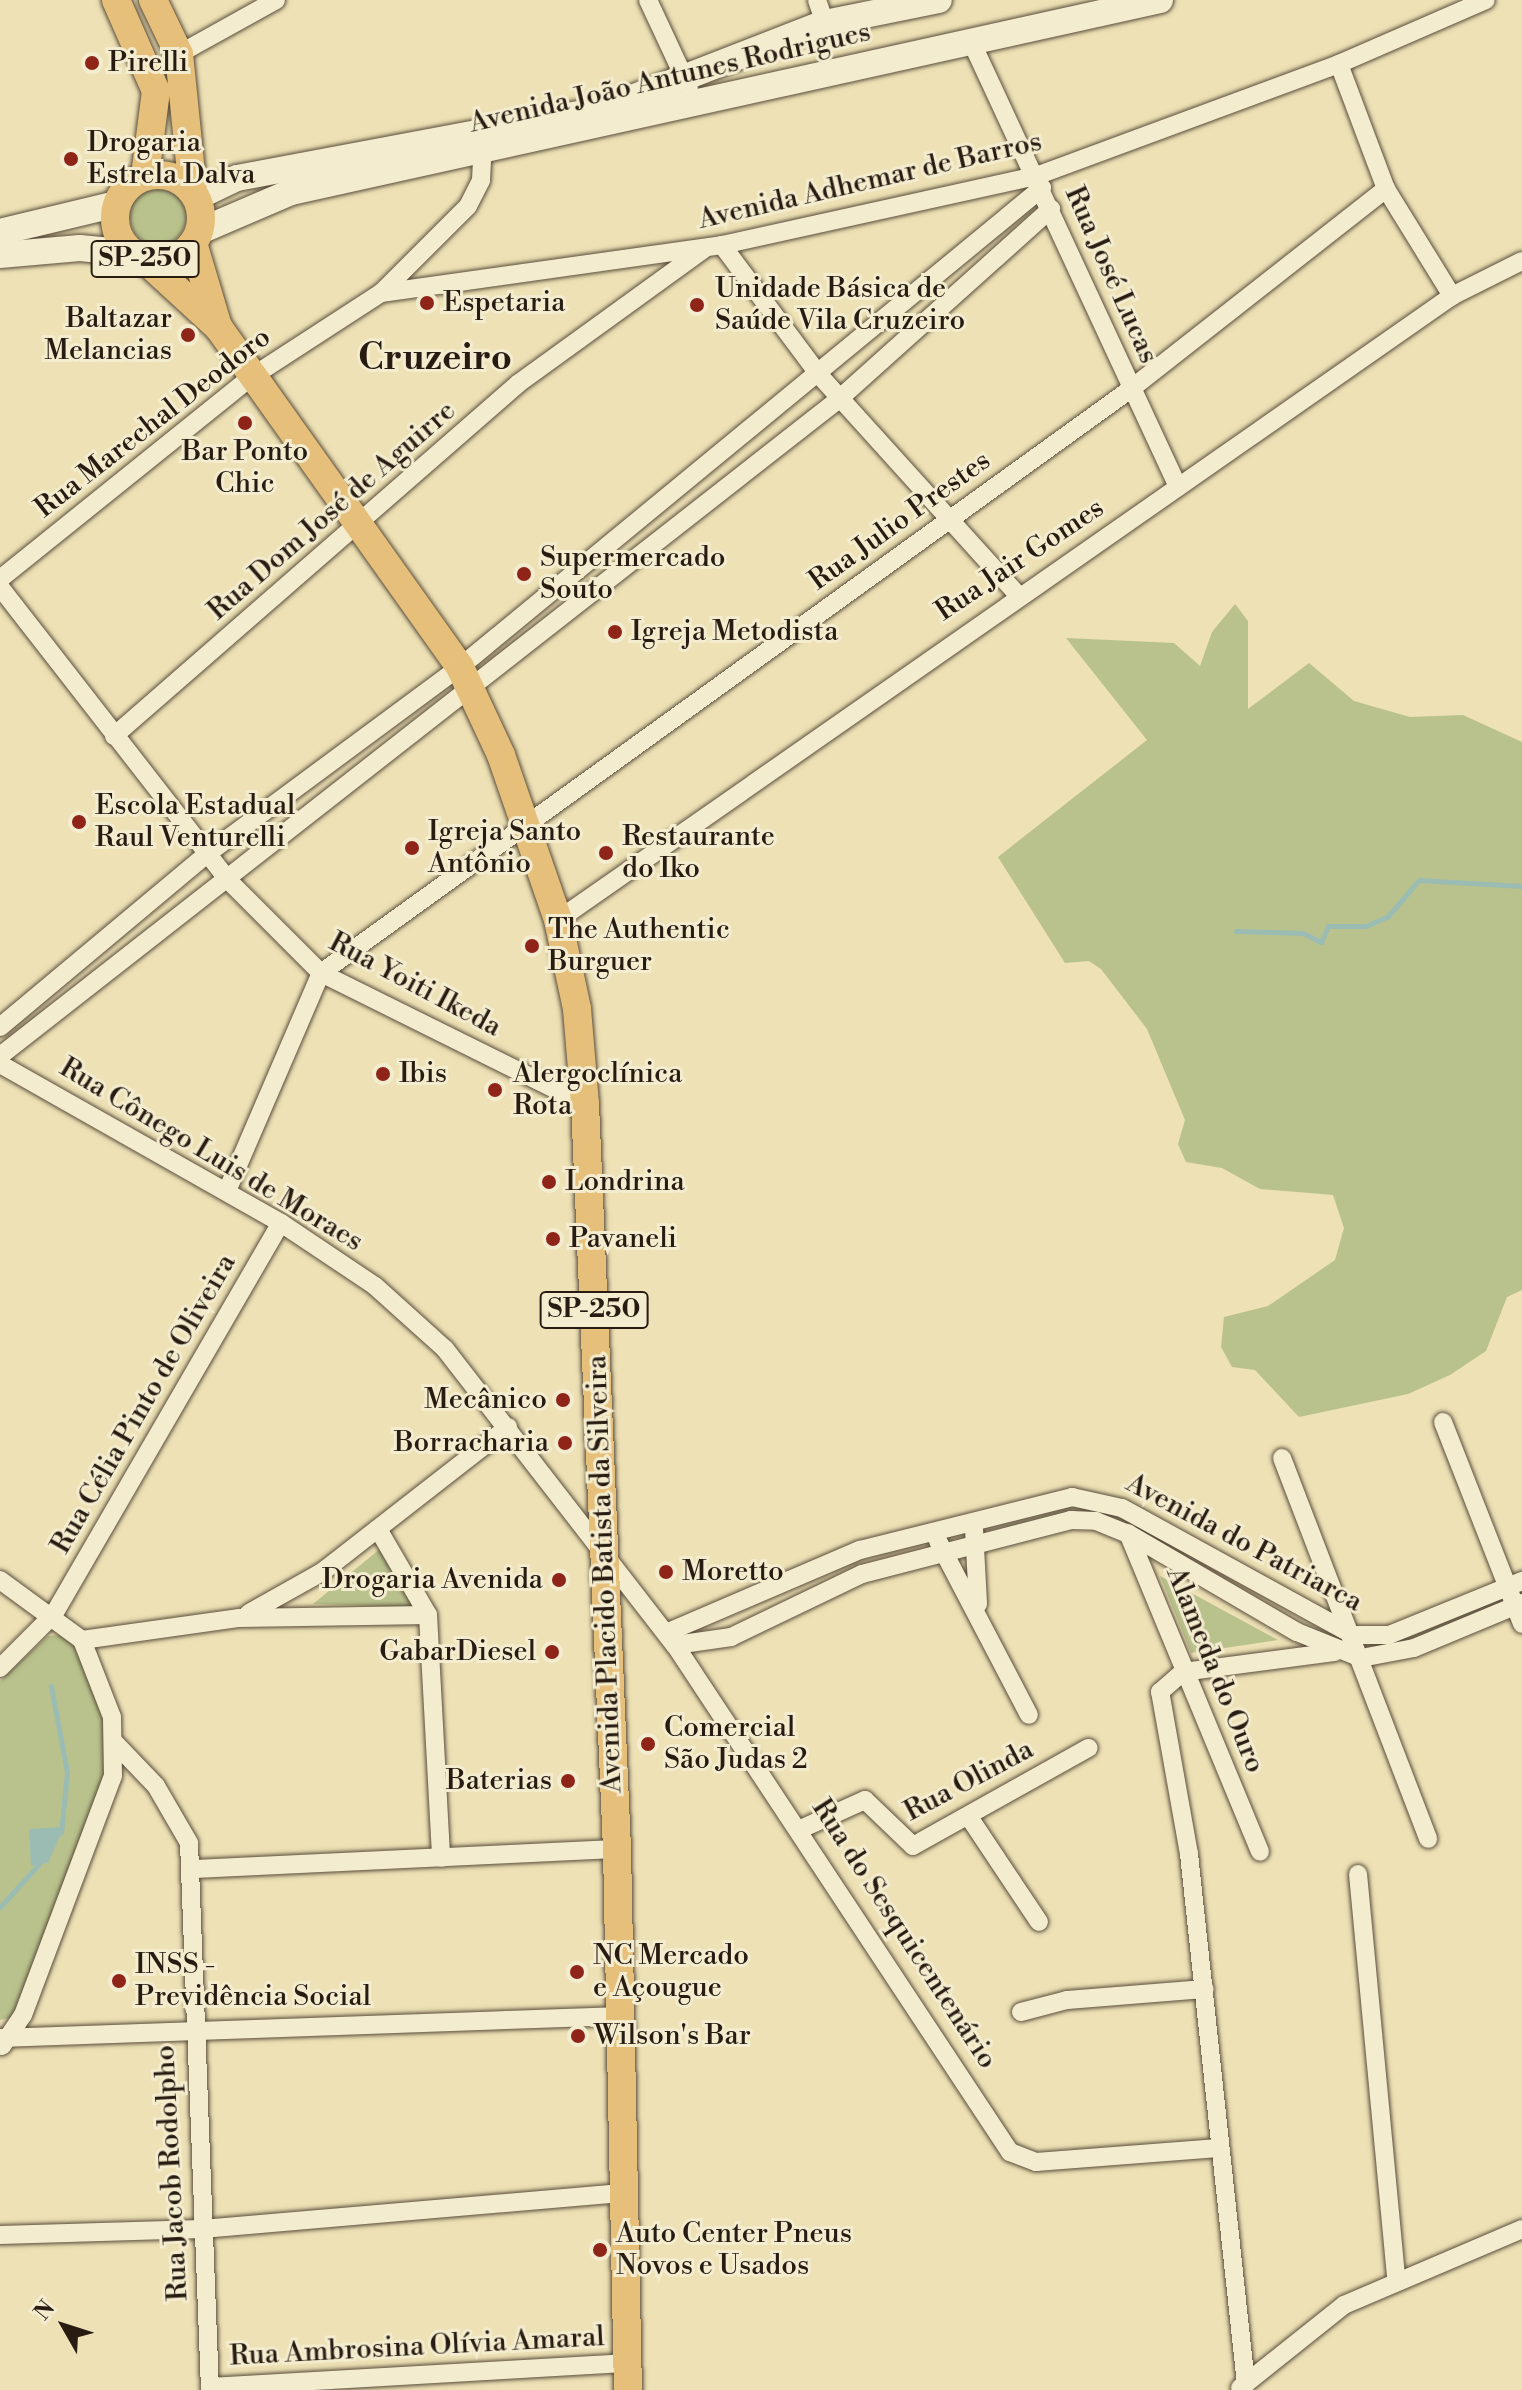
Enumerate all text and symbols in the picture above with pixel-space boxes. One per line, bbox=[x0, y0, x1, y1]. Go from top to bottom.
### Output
street label: Avenida João Antunes Rodrigues bbox=[466, 15, 874, 141]
place label: Pirelli bbox=[108, 46, 188, 80]
marker: Pirelli bbox=[83, 54, 101, 72]
street label: Avenida Adhemar de Barros bbox=[695, 125, 1045, 237]
place label: Drogaria Estrela Dalva bbox=[87, 126, 255, 192]
marker: Drogaria Estrela Dalva bbox=[62, 150, 80, 168]
street label: Rua José Lucas bbox=[1057, 181, 1165, 369]
road number: SP-250 bbox=[89, 237, 201, 281]
place label: Unidade Básica de Saúde Vila Cruzeiro bbox=[715, 272, 965, 338]
place label: Espetaria bbox=[443, 286, 566, 320]
marker: Espetaria bbox=[418, 294, 436, 312]
marker: Unidade Básica de Saúde Vila Cruzeiro bbox=[686, 294, 708, 316]
place label: Baltazar Melancias bbox=[44, 302, 172, 368]
street label: Rua Marechal Deodoro bbox=[28, 321, 278, 525]
marker: Baltazar Melancias bbox=[179, 326, 197, 344]
district label: Cruzeiro bbox=[358, 337, 512, 381]
street label: Rua Dom José de Aguirre bbox=[201, 394, 463, 628]
marker: Bar Ponto Chic bbox=[236, 414, 254, 432]
place label: Bar Ponto Chic bbox=[182, 435, 308, 501]
street label: Rua Julio Prestes bbox=[803, 444, 997, 598]
street label: Rua Jair Gomes bbox=[929, 491, 1111, 629]
place label: Supermercado Souto bbox=[540, 541, 725, 607]
marker: Supermercado Souto bbox=[515, 565, 533, 583]
place label: Igreja Metodista bbox=[631, 615, 838, 649]
marker: Igreja Metodista bbox=[606, 623, 624, 641]
place label: Escola Estadual Raul Venturelli bbox=[95, 789, 295, 855]
marker: Escola Estadual Raul Venturelli bbox=[70, 813, 88, 831]
place label: Igreja Santo Antônio bbox=[428, 815, 581, 881]
place label: Restaurante do Iko bbox=[622, 820, 775, 886]
marker: Igreja Santo Antônio bbox=[403, 839, 421, 857]
marker: Restaurante do Iko bbox=[597, 844, 615, 862]
place label: The Authentic Burguer bbox=[548, 913, 730, 979]
street label: Rua Yoiti Ikeda bbox=[323, 925, 507, 1045]
marker: The Authentic Burguer bbox=[523, 937, 541, 955]
street label: Rua Cônego Luis de Moraes bbox=[53, 1051, 369, 1259]
place label: Ibis bbox=[399, 1057, 447, 1091]
place label: Alergoclínica Rota bbox=[513, 1057, 682, 1123]
marker: Ibis bbox=[374, 1065, 392, 1083]
marker: Alergoclínica Rota bbox=[484, 1079, 506, 1101]
place label: Londrina bbox=[565, 1165, 685, 1199]
marker: Londrina bbox=[540, 1173, 558, 1191]
place label: Pavaneli bbox=[569, 1222, 677, 1256]
marker: Pavaneli bbox=[544, 1230, 562, 1248]
street label: Rua Célia Pinto de Oliveira bbox=[44, 1248, 244, 1560]
road number: SP-250 bbox=[538, 1288, 650, 1332]
street label: Avenida Placido Batista da Silveira bbox=[581, 1354, 629, 1794]
place label: Mecânico bbox=[424, 1383, 547, 1417]
marker: Mecânico bbox=[554, 1391, 572, 1409]
place label: Borracharia bbox=[394, 1426, 549, 1460]
marker: Borracharia bbox=[556, 1434, 574, 1452]
street label: Avenida do Patriarca bbox=[1120, 1467, 1368, 1619]
place label: Moretto bbox=[682, 1555, 784, 1589]
street label: Alameda do Ouro bbox=[1158, 1562, 1272, 1778]
place label: Drogaria Avenida bbox=[322, 1563, 543, 1597]
marker: Moretto bbox=[657, 1563, 675, 1581]
marker: Drogaria Avenida bbox=[550, 1571, 568, 1589]
place label: GabarDiesel bbox=[379, 1635, 536, 1669]
marker: GabarDiesel bbox=[543, 1643, 561, 1661]
place label: Comercial São Judas 2 bbox=[664, 1711, 808, 1777]
street label: Rua Olinda bbox=[899, 1733, 1039, 1829]
marker: Comercial São Judas 2 bbox=[639, 1735, 657, 1753]
place label: Baterias bbox=[446, 1764, 552, 1798]
marker: Baterias bbox=[559, 1772, 577, 1790]
street label: Rua do Sesquicentenário bbox=[804, 1793, 1004, 2075]
place label: NC Mercado e Açougue bbox=[593, 1939, 749, 2005]
place label: INSS - Previdência Social bbox=[135, 1948, 371, 2014]
marker: NC Mercado e Açougue bbox=[568, 1963, 586, 1981]
marker: INSS - Previdência Social bbox=[110, 1972, 128, 1990]
place label: Wilson's Bar bbox=[594, 2019, 751, 2053]
marker: Wilson's Bar bbox=[569, 2027, 587, 2045]
street label: Rua Jacob Rodolpho bbox=[149, 2044, 195, 2302]
place label: Auto Center Pneus Novos e Usados bbox=[616, 2217, 852, 2283]
marker: Auto Center Pneus Novos e Usados bbox=[591, 2241, 609, 2259]
north arrow bbox=[24, 2286, 104, 2366]
text: N bbox=[29, 2295, 61, 2326]
street label: Rua Ambrosina Olívia Amaral bbox=[229, 2320, 605, 2374]

